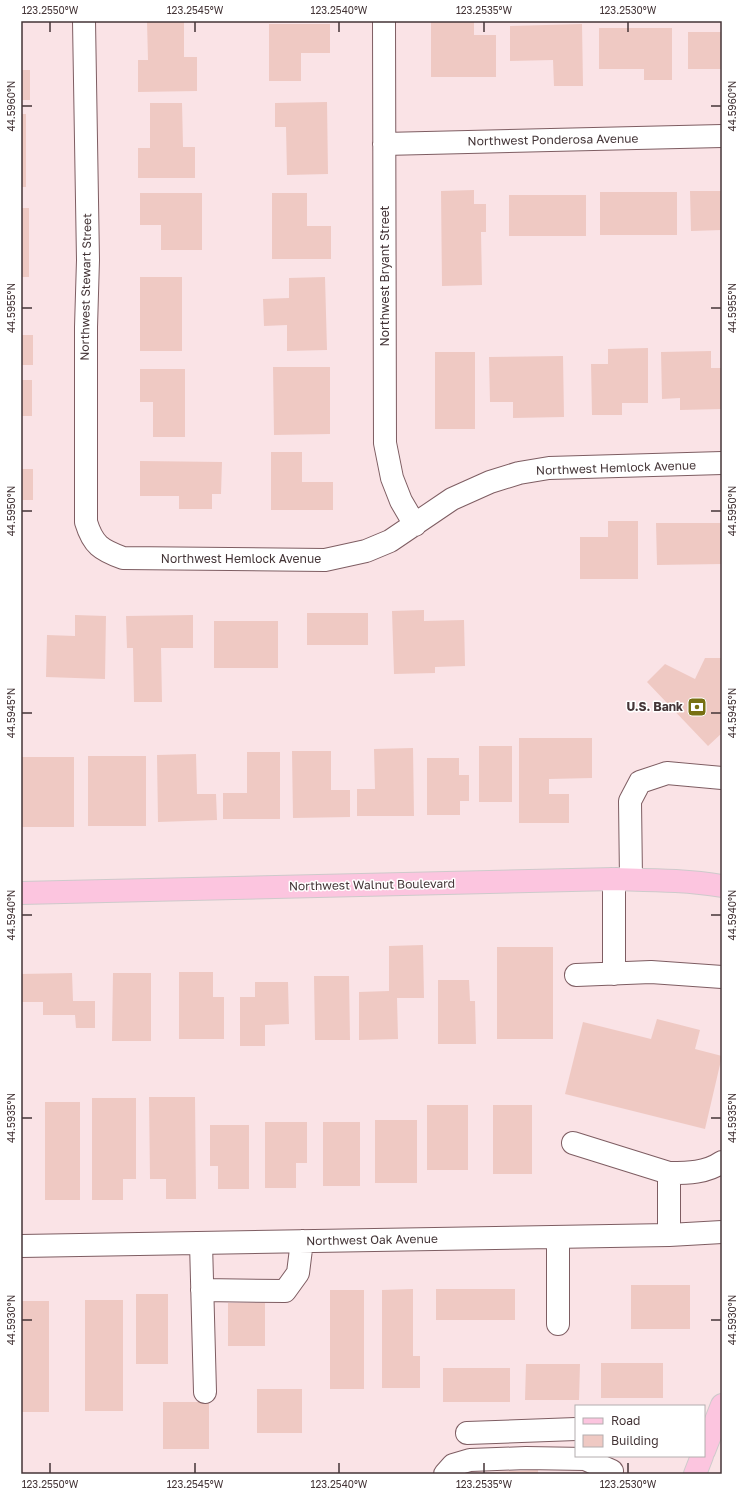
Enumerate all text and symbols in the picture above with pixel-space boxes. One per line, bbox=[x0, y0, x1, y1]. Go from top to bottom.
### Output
text: 123.2550°W bbox=[22, 4, 79, 16]
text: 123.2545°W bbox=[167, 4, 224, 16]
text: 123.2540°W bbox=[311, 4, 368, 16]
text: 123.2535°W bbox=[456, 4, 513, 16]
text: 123.2530°W bbox=[600, 4, 657, 16]
text: 44.5960°N bbox=[5, 81, 17, 131]
text: 44.5960°N bbox=[726, 81, 738, 131]
street label: Northwest Ponderosa Avenue bbox=[467, 131, 639, 148]
street label: Northwest Bryant Street bbox=[377, 205, 392, 346]
street label: Northwest Stewart Street bbox=[77, 213, 94, 361]
text: 44.5955°N bbox=[5, 283, 17, 333]
text: 44.5955°N bbox=[726, 283, 738, 333]
street label: Northwest Hemlock Avenue bbox=[536, 457, 696, 478]
text: 44.5950°N bbox=[5, 486, 17, 536]
text: 44.5950°N bbox=[726, 486, 738, 536]
street label: Northwest Hemlock Avenue bbox=[161, 551, 321, 566]
text: 44.5945°N bbox=[5, 688, 17, 738]
text: 44.5945°N bbox=[726, 688, 738, 738]
bank icon: U.S. Bank bbox=[686, 696, 708, 718]
place label: U.S. Bank bbox=[626, 699, 683, 714]
street label: Northwest Walnut Boulevard bbox=[289, 876, 455, 893]
text: 44.5940°N bbox=[5, 890, 17, 940]
text: 44.5940°N bbox=[726, 890, 738, 940]
text: 44.5935°N bbox=[5, 1093, 17, 1143]
text: 44.5935°N bbox=[726, 1093, 738, 1143]
street label: Northwest Oak Avenue bbox=[306, 1231, 438, 1248]
text: 44.5930°N bbox=[5, 1295, 17, 1345]
text: 44.5930°N bbox=[726, 1295, 738, 1345]
legend bbox=[575, 1405, 705, 1457]
text: Road bbox=[611, 1413, 640, 1428]
text: Building bbox=[611, 1433, 659, 1448]
text: 123.2550°W bbox=[22, 1478, 79, 1490]
text: 123.2545°W bbox=[167, 1478, 224, 1490]
text: 123.2540°W bbox=[311, 1478, 368, 1490]
text: 123.2535°W bbox=[456, 1478, 513, 1490]
text: 123.2530°W bbox=[600, 1478, 657, 1490]

